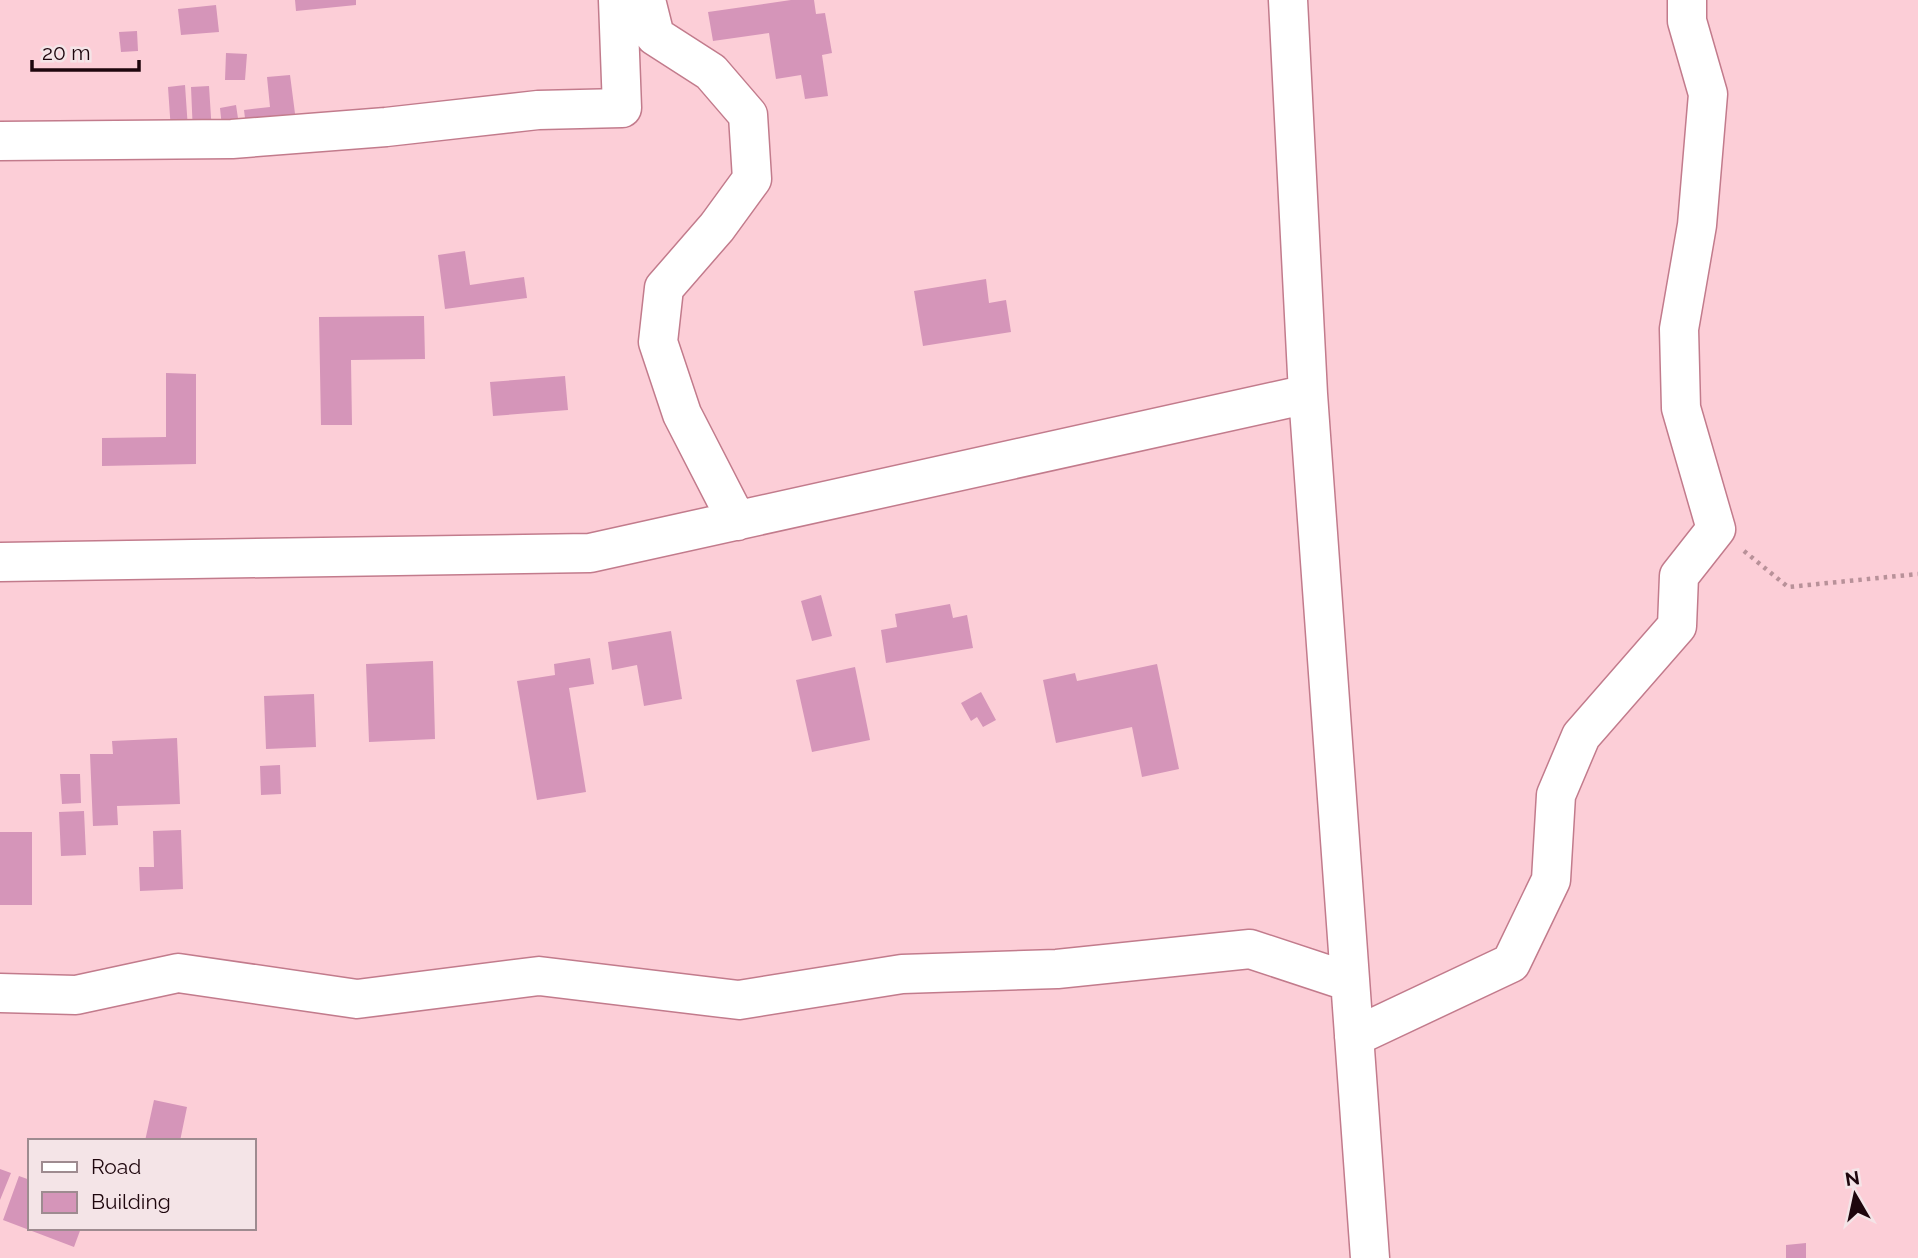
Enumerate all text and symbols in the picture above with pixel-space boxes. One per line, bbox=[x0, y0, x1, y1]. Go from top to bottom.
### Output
scale bar bbox=[32, 28, 138, 72]
text: 20 m bbox=[42, 40, 90, 65]
legend bbox=[28, 1139, 256, 1230]
text: Road bbox=[91, 1154, 141, 1179]
north arrow bbox=[1820, 1160, 1890, 1230]
text: N bbox=[1843, 1166, 1861, 1190]
text: Building bbox=[91, 1189, 171, 1214]

